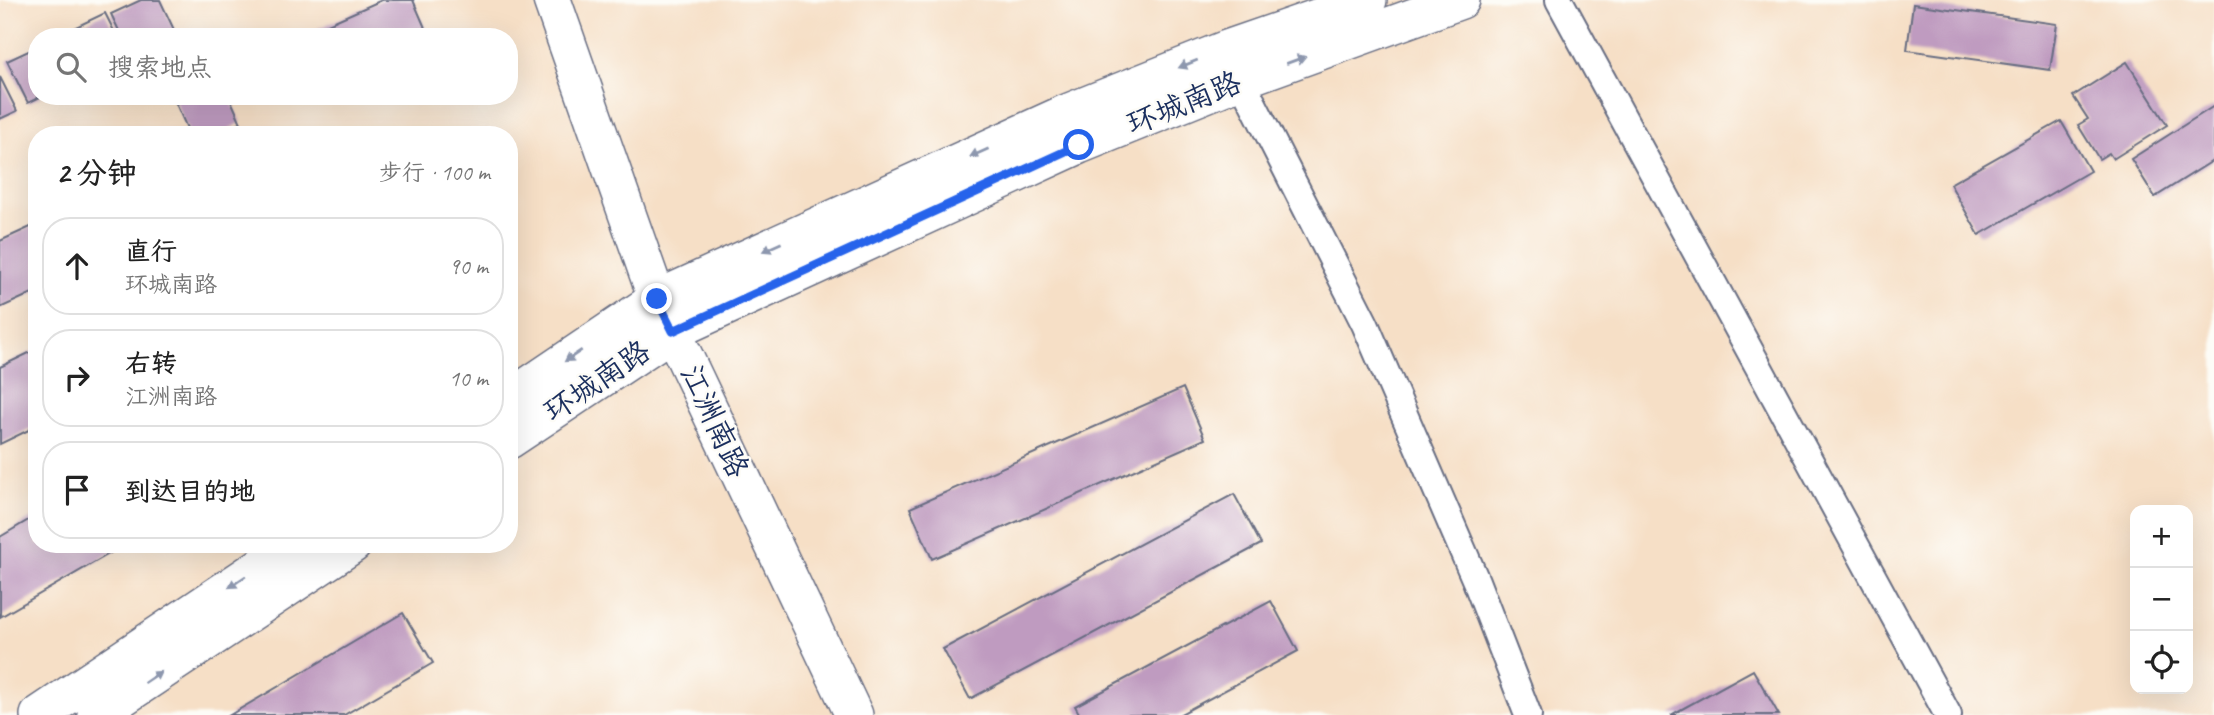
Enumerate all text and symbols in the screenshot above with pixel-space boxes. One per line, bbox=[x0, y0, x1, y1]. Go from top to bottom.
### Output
search box bbox=[28, 28, 518, 105]
icon: search bbox=[52, 48, 90, 86]
text: 搜索地点 bbox=[108, 51, 212, 84]
one-way arrow bbox=[1286, 54, 1307, 65]
one-way arrow bbox=[1178, 59, 1199, 70]
street label: 环城南路 bbox=[1121, 63, 1247, 143]
route start bbox=[1063, 129, 1094, 160]
one-way arrow bbox=[969, 147, 989, 159]
text: 2 分钟 bbox=[56, 154, 137, 192]
text: 步行 · 100 m bbox=[379, 158, 490, 187]
text: 直行 bbox=[125, 235, 177, 268]
one-way arrow bbox=[762, 241, 782, 253]
icon: ahead bbox=[58, 247, 96, 285]
text: 90 m bbox=[449, 252, 488, 281]
text: 环城南路 bbox=[125, 270, 217, 299]
route end bbox=[641, 283, 672, 314]
street label: 环城南路 bbox=[537, 332, 657, 430]
text: 右转 bbox=[125, 347, 177, 380]
one-way arrow bbox=[564, 349, 582, 363]
icon: right bbox=[58, 359, 96, 397]
street label: 江洲南路 bbox=[672, 359, 758, 483]
text: 10 m bbox=[449, 364, 488, 393]
text: 江洲南路 bbox=[125, 382, 217, 411]
icon: arrive bbox=[58, 471, 96, 509]
text: 到达目的地 bbox=[125, 475, 255, 508]
map controls bbox=[2130, 505, 2193, 694]
button: + bbox=[2130, 505, 2193, 568]
button: − bbox=[2130, 568, 2193, 631]
one-way arrow bbox=[227, 576, 247, 589]
button: locate bbox=[2130, 631, 2193, 694]
one-way arrow bbox=[143, 671, 163, 684]

